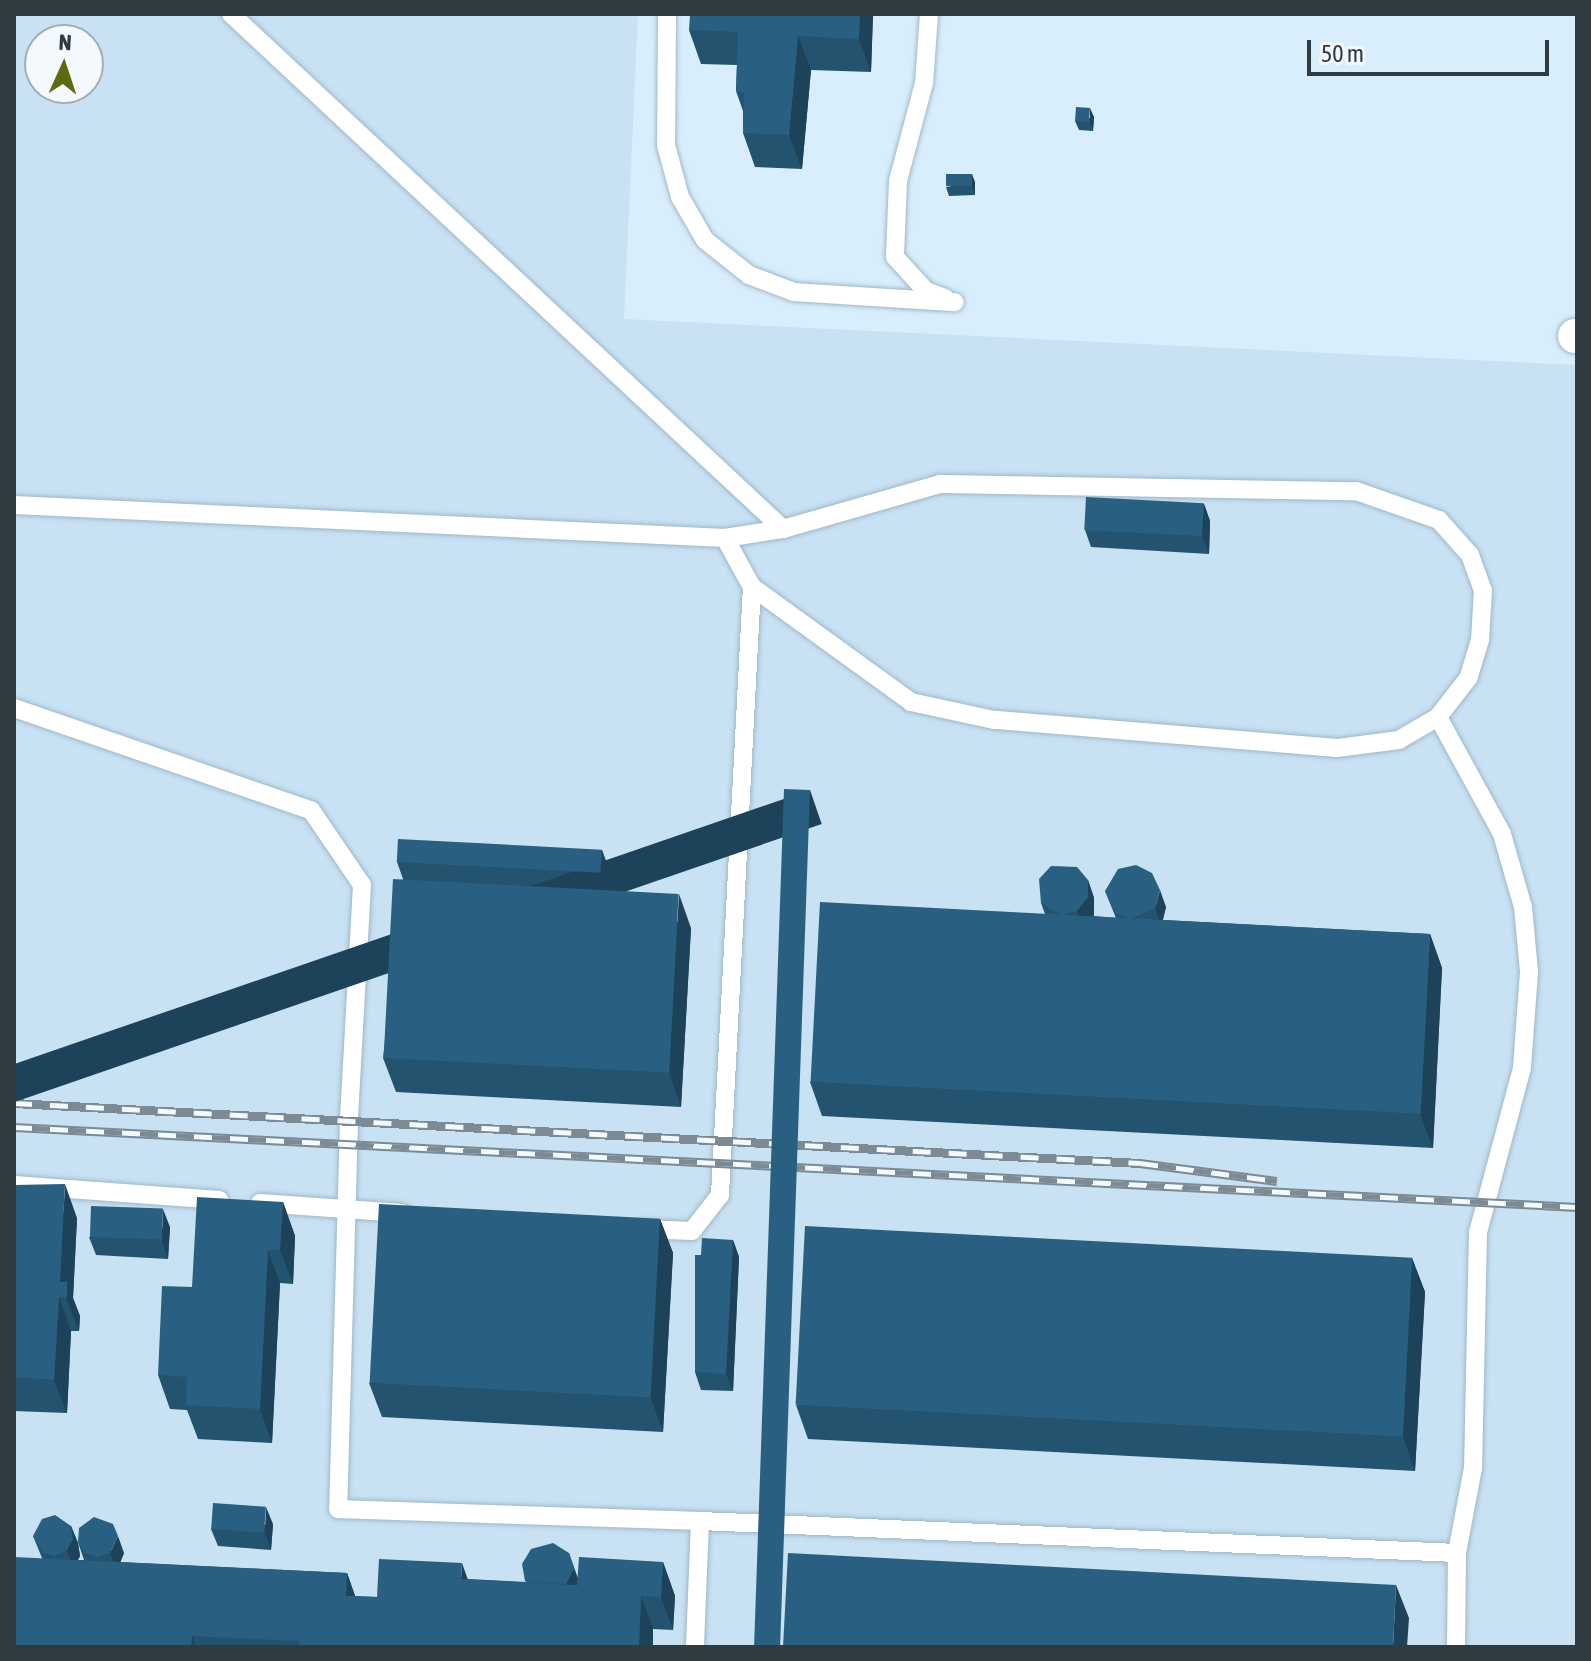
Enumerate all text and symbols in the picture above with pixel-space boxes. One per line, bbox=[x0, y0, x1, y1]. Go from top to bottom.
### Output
north arrow bbox=[24, 24, 104, 104]
scale bar bbox=[1311, 24, 1553, 74]
text: N bbox=[58, 29, 72, 55]
text: 50 m bbox=[1321, 40, 1364, 67]

